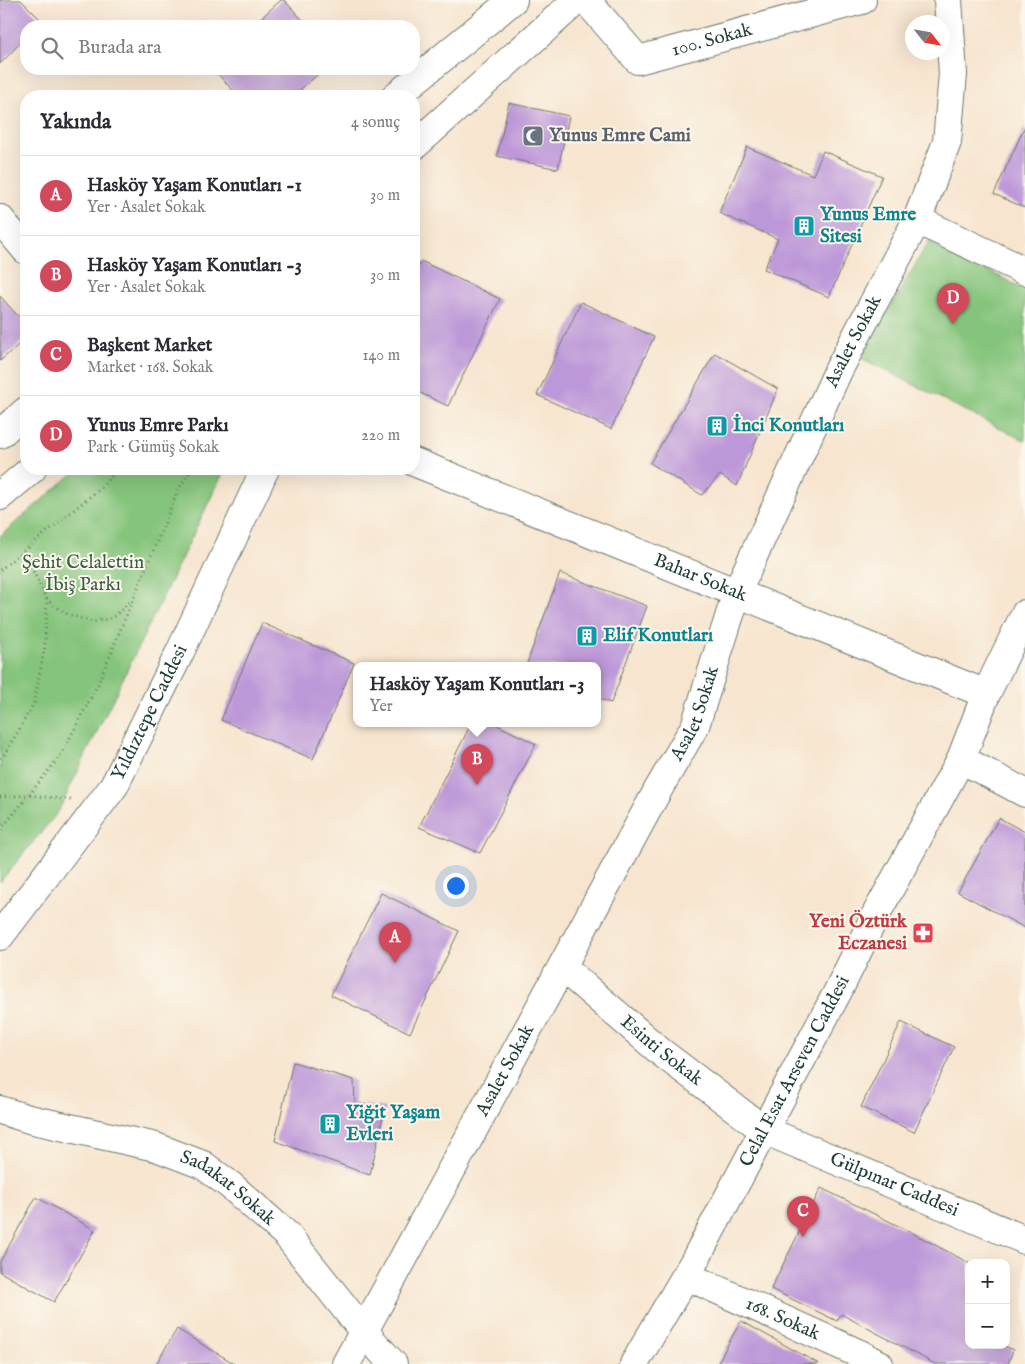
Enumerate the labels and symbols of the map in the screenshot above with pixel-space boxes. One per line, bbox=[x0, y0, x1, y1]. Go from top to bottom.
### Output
north arrow bbox=[905, 15, 950, 60]
street label: 100. Sokak bbox=[669, 18, 756, 62]
mosque icon: Yunus Emre Cami bbox=[521, 124, 545, 148]
place label: Yunus Emre Cami bbox=[549, 124, 691, 148]
place label: Yunus Emre Sitesi bbox=[820, 203, 916, 249]
building icon: Yunus Emre Sitesi bbox=[792, 214, 816, 238]
pin: D bbox=[937, 283, 969, 324]
street label: Asalet Sokak bbox=[820, 291, 888, 392]
place label: İnci Konutları bbox=[733, 413, 844, 438]
building icon: İnci Konutları bbox=[705, 414, 729, 438]
street label: Bahar Sokak bbox=[650, 548, 751, 608]
park label: Şehit Celalettin İbiş Parkı bbox=[22, 551, 144, 597]
building icon: Elif Konutları bbox=[575, 624, 599, 648]
place label: Elif Konutları bbox=[603, 624, 713, 648]
street label: Yıldıztepe Caddesi bbox=[107, 641, 194, 785]
street label: Asalet Sokak bbox=[665, 662, 725, 766]
pin: B bbox=[461, 744, 493, 785]
your location bbox=[443, 873, 469, 899]
place label: Yeni Öztürk Eczanesi bbox=[809, 909, 908, 956]
pharmacy icon: Yeni Öztürk Eczanesi bbox=[911, 921, 935, 945]
pin: A bbox=[379, 922, 411, 963]
street label: Celal Esat Arseven Caddesi bbox=[735, 972, 856, 1171]
street label: Esinti Sokak bbox=[615, 1010, 708, 1092]
street label: Asalet Sokak bbox=[470, 1020, 540, 1121]
place label: Yiğit Yaşam Evleri bbox=[346, 1101, 441, 1147]
building icon: Yiğit Yaşam Evleri bbox=[318, 1112, 342, 1136]
street label: Sadakat Sokak bbox=[177, 1145, 281, 1232]
street label: Gülpınar Caddesi bbox=[826, 1147, 962, 1223]
pin: C bbox=[787, 1196, 819, 1237]
street label: 168. Sokak bbox=[742, 1292, 825, 1347]

